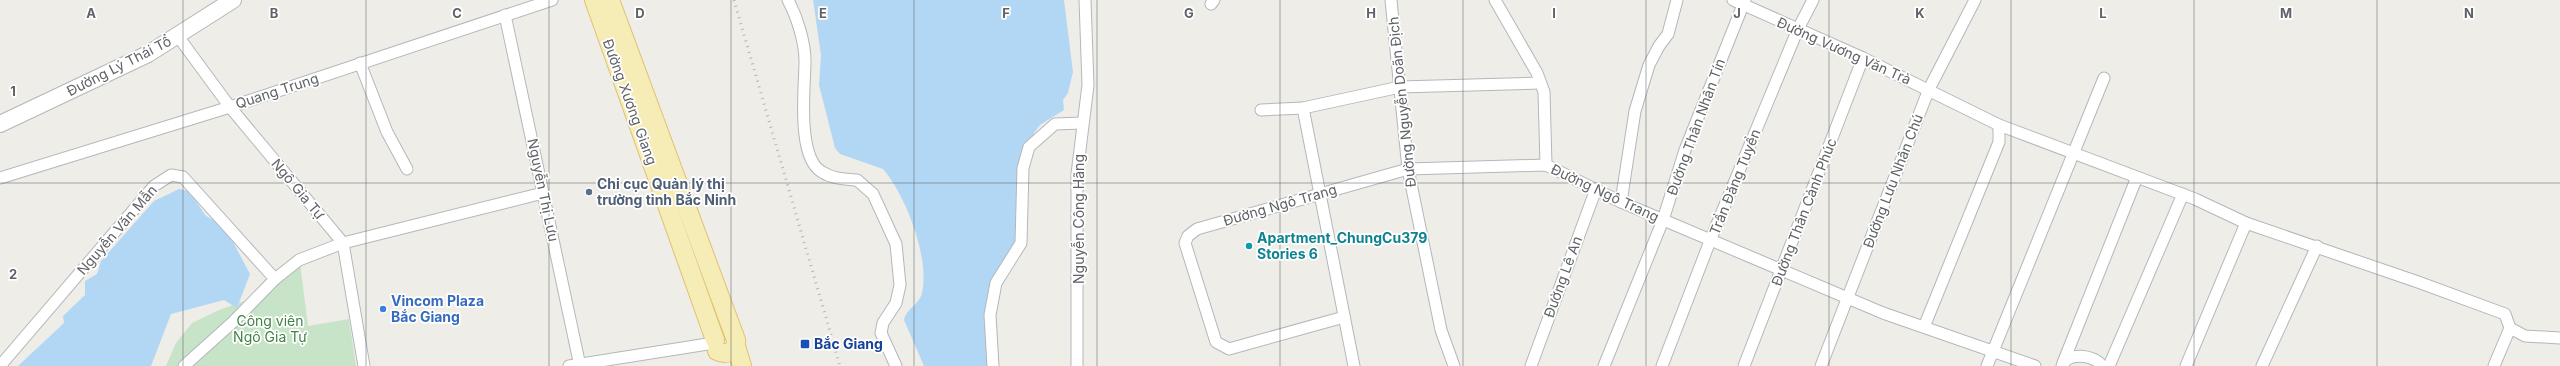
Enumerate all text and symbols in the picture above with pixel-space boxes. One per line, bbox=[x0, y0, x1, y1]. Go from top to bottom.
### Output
text: A bbox=[86, 5, 96, 21]
text: B bbox=[270, 5, 279, 21]
text: C bbox=[452, 5, 462, 21]
text: D bbox=[635, 5, 645, 21]
text: E bbox=[819, 5, 827, 21]
text: F bbox=[1002, 5, 1010, 21]
text: G bbox=[1184, 5, 1194, 21]
text: H bbox=[1366, 5, 1376, 21]
text: I bbox=[1552, 5, 1556, 21]
text: J bbox=[1733, 5, 1741, 21]
text: K bbox=[1915, 5, 1925, 21]
text: L bbox=[2099, 5, 2107, 21]
text: M bbox=[2280, 5, 2292, 21]
text: N bbox=[2464, 5, 2474, 21]
street label: Đường Vương Văn Trà bbox=[1775, 13, 1914, 88]
street label: Đường Nguyễn Doãn Địch bbox=[1384, 16, 1419, 188]
street label: Đường Lý Thái Tổ bbox=[64, 32, 174, 99]
street label: Đường Xương Giang bbox=[600, 36, 661, 167]
street label: Đường Thân Nhân Tín bbox=[1663, 56, 1728, 198]
street label: Quang Trung bbox=[233, 69, 321, 112]
text: 1 bbox=[10, 83, 16, 99]
street label: Đường Lưu Nhân Chú bbox=[1859, 112, 1926, 250]
street label: Trần Đăng Tuyển bbox=[1706, 126, 1764, 237]
street label: Đường Thân Cảnh Phúc bbox=[1767, 136, 1840, 288]
street label: Nguyễn Thị Lưu bbox=[524, 137, 563, 243]
street label: Nguyễn Công Hãng bbox=[1070, 154, 1087, 284]
street label: Ngô Gia Tự bbox=[268, 155, 329, 223]
street label: Đường Ngô Trang bbox=[1549, 160, 1662, 225]
place label: Chi cục Quản lý thị trường tỉnh Bắc Ninh bbox=[597, 175, 736, 208]
street label: Đường Ngô Trang bbox=[1221, 180, 1339, 229]
street label: Nguyễn Văn Mẫn bbox=[73, 181, 160, 278]
marker: Chi cục Quản lý thị trường tỉnh Bắc Ninh bbox=[584, 187, 594, 197]
place label: Apartment_ChungCu379 Stories 6 bbox=[1257, 229, 1427, 262]
street label: Đường Lê An bbox=[1540, 234, 1585, 320]
marker: Apartment_ChungCu379 Stories 6 bbox=[1244, 241, 1254, 251]
text: 2 bbox=[9, 266, 17, 282]
place label: Vincom Plaza Bắc Giang bbox=[391, 292, 484, 325]
marker: Vincom Plaza Bắc Giang bbox=[378, 304, 388, 314]
park label: Công viên Ngô Gia Tự bbox=[233, 312, 307, 345]
place label: Bắc Giang bbox=[814, 335, 883, 352]
marker: Bắc Giang bbox=[799, 338, 811, 350]

